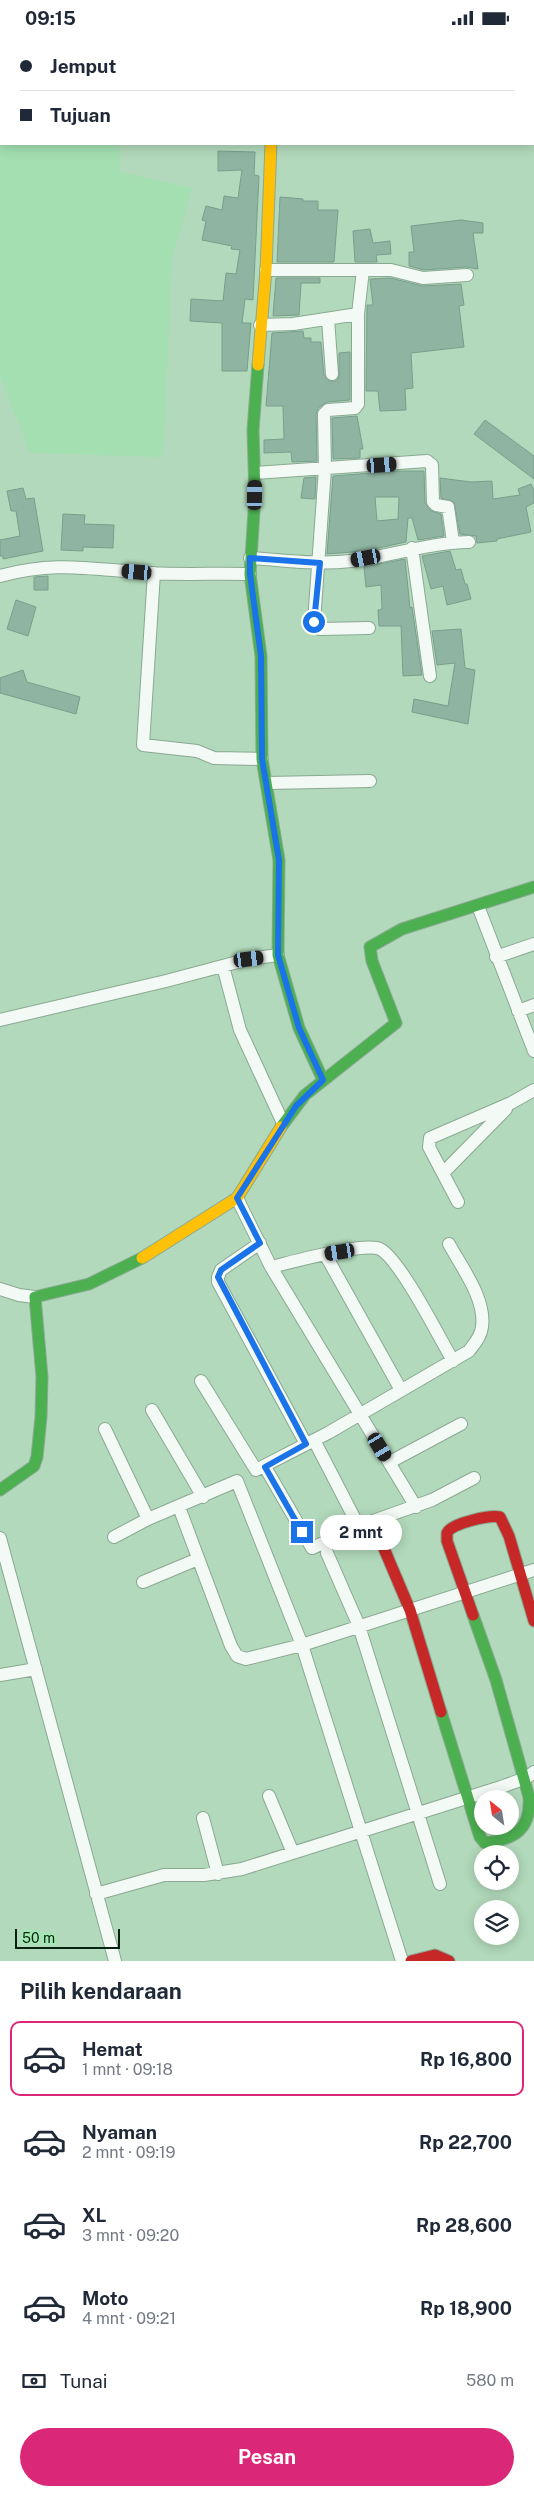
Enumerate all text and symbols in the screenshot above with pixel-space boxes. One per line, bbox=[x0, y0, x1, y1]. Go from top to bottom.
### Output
text: 09:15 bbox=[25, 7, 76, 29]
text: Jemput bbox=[50, 55, 116, 77]
text: Tujuan bbox=[50, 104, 111, 126]
car bbox=[366, 456, 397, 474]
car bbox=[247, 480, 262, 510]
car bbox=[349, 548, 382, 568]
car bbox=[121, 563, 152, 581]
route start bbox=[303, 611, 325, 633]
car bbox=[233, 950, 264, 968]
car bbox=[324, 1242, 355, 1262]
car bbox=[365, 1430, 394, 1464]
callout: 2 mnt bbox=[320, 1515, 402, 1549]
route end bbox=[291, 1521, 313, 1543]
text: 2 mnt bbox=[339, 1523, 383, 1542]
north arrow bbox=[474, 1790, 519, 1835]
map controls bbox=[474, 1790, 519, 1945]
button: locate bbox=[474, 1845, 519, 1890]
button: layers bbox=[474, 1900, 519, 1945]
scale bar bbox=[15, 1926, 120, 1949]
text: 50 m bbox=[22, 1930, 55, 1946]
text: Pilih kendaraan bbox=[20, 1978, 182, 2004]
icon: car bbox=[22, 2036, 67, 2081]
text: Hemat bbox=[82, 2038, 143, 2060]
text: Rp 16,800 bbox=[420, 2048, 512, 2070]
text: 1 mnt · 09:18 bbox=[82, 2060, 173, 2079]
icon: car bbox=[22, 2119, 67, 2164]
text: Nyaman bbox=[82, 2121, 157, 2143]
text: Rp 22,700 bbox=[419, 2131, 512, 2153]
text: 2 mnt · 09:19 bbox=[82, 2143, 176, 2162]
icon: car bbox=[22, 2202, 67, 2247]
text: XL bbox=[82, 2204, 107, 2226]
text: Rp 28,600 bbox=[416, 2214, 512, 2236]
text: 3 mnt · 09:20 bbox=[82, 2226, 179, 2245]
icon: car bbox=[22, 2285, 67, 2330]
text: Moto bbox=[82, 2287, 128, 2309]
text: Rp 18,900 bbox=[420, 2297, 512, 2319]
text: 4 mnt · 09:21 bbox=[82, 2309, 176, 2328]
icon: cash bbox=[20, 2367, 48, 2395]
text: Tunai bbox=[60, 2370, 108, 2392]
text: 580 m bbox=[466, 2371, 514, 2390]
button: Pesan bbox=[20, 2428, 514, 2486]

